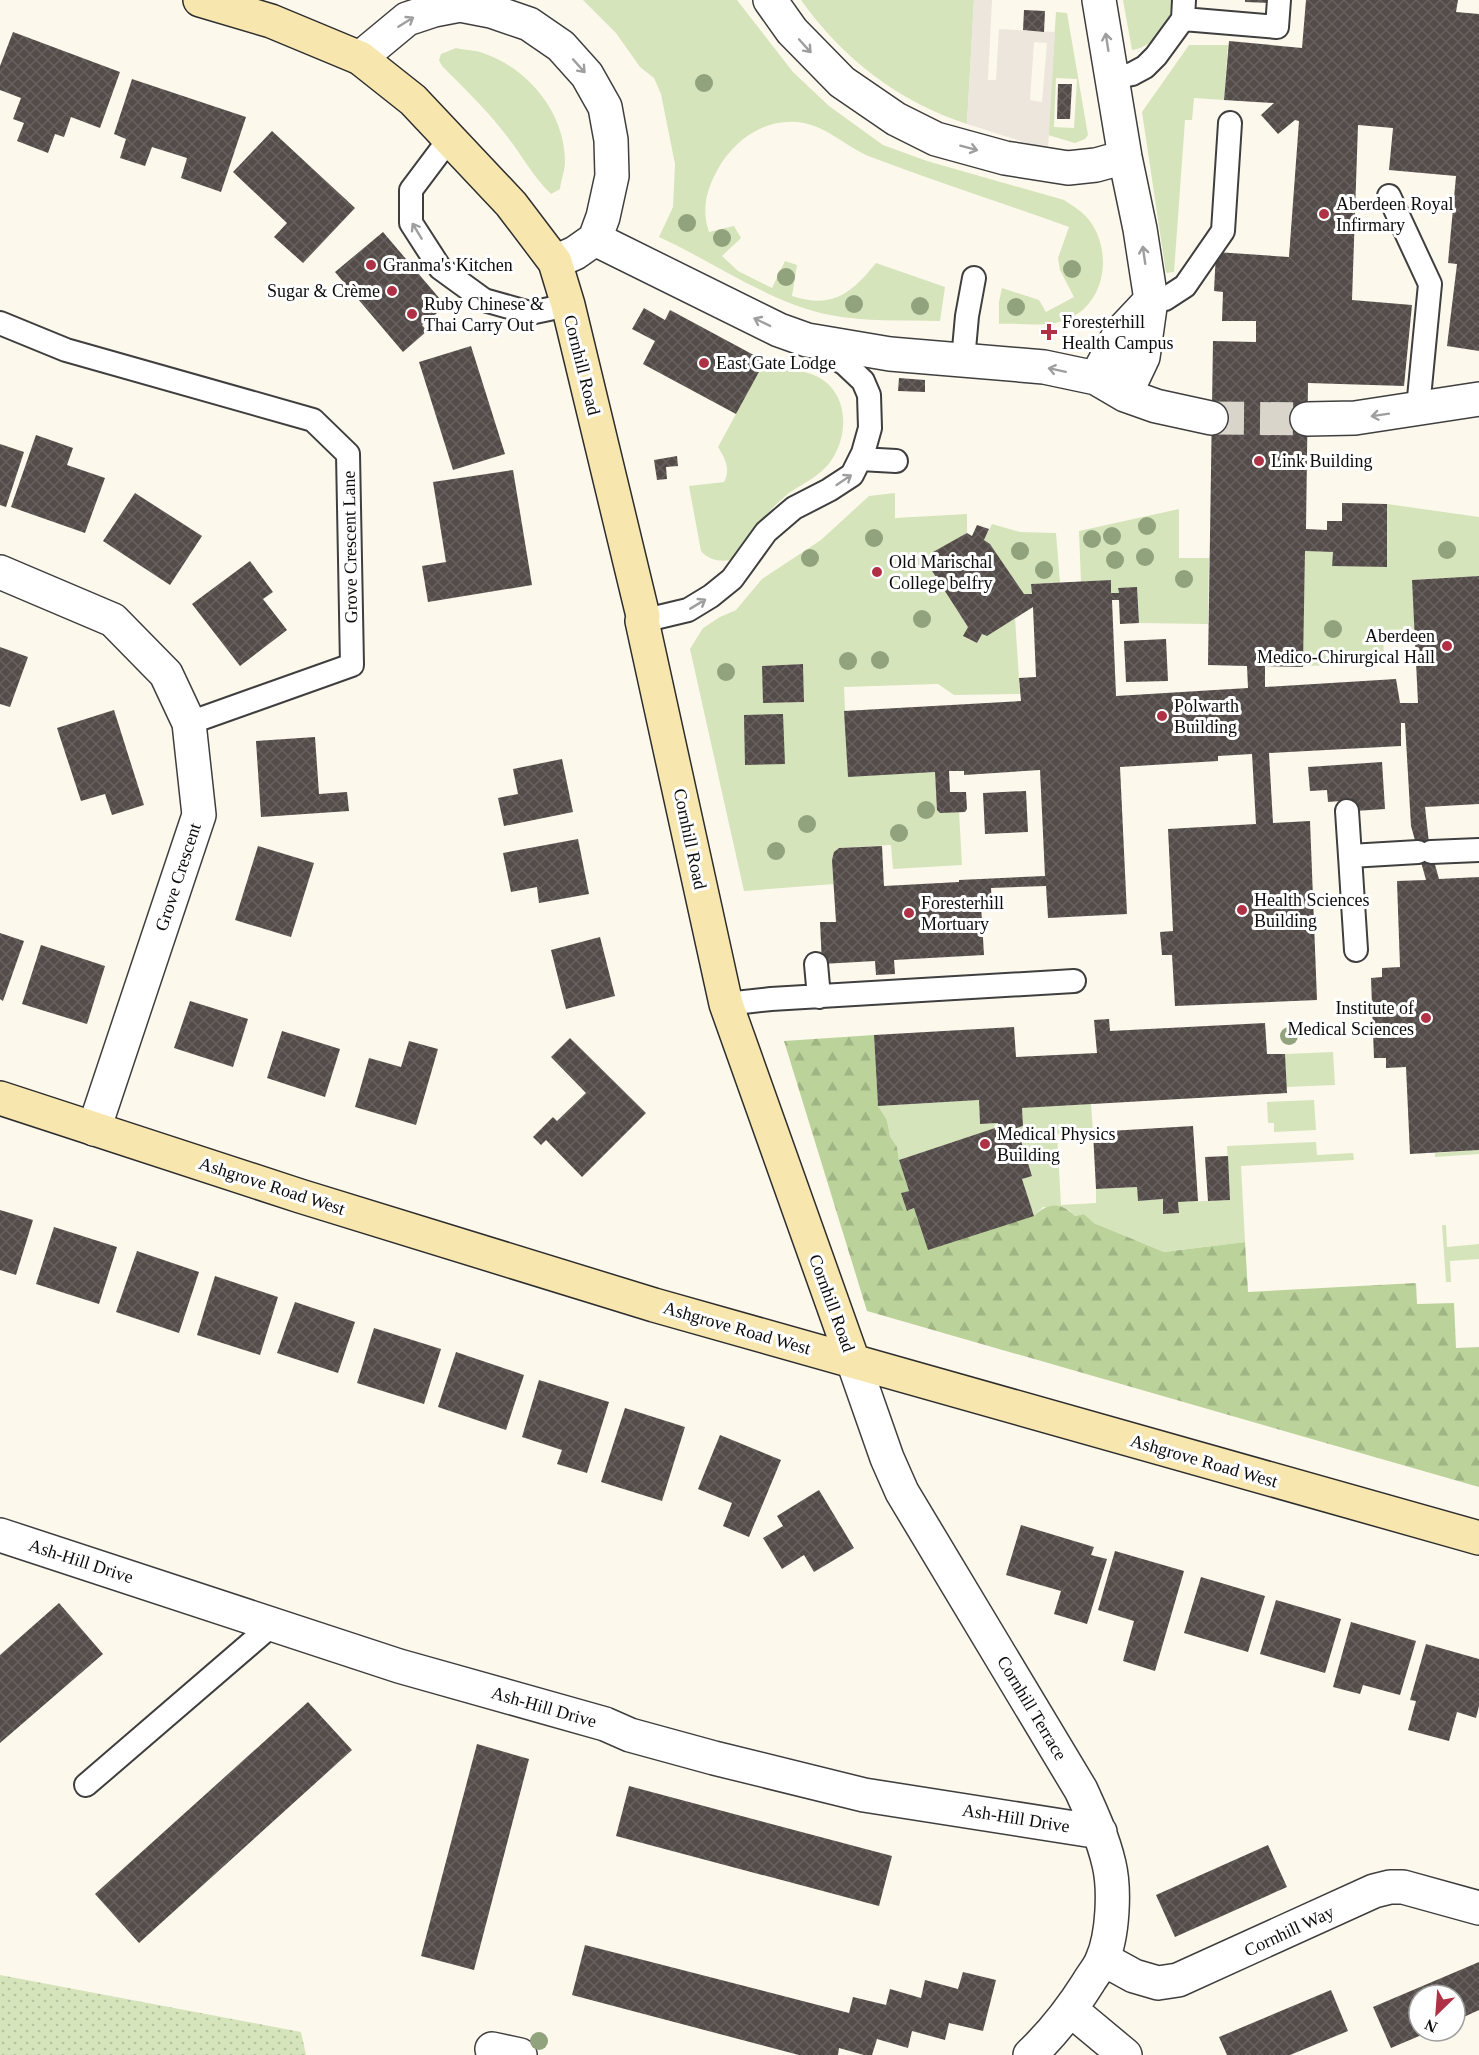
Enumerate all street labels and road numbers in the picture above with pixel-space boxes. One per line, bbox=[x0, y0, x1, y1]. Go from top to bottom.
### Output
street label: Cornhill Road bbox=[560, 313, 604, 417]
street label: Grove Crescent Lane bbox=[339, 470, 361, 624]
street label: Cornhill Road bbox=[670, 787, 710, 891]
street label: Grove Crescent bbox=[151, 820, 205, 934]
street label: Ashgrove Road West bbox=[197, 1153, 347, 1219]
street label: Cornhill Road bbox=[805, 1251, 859, 1355]
street label: Ashgrove Road West bbox=[661, 1297, 813, 1359]
street label: Ashgrove Road West bbox=[1128, 1430, 1280, 1492]
street label: Ash-Hill Drive bbox=[26, 1535, 136, 1587]
street label: Cornhill Terrace bbox=[993, 1652, 1071, 1764]
street label: Ash-Hill Drive bbox=[489, 1682, 599, 1732]
street label: Ash-Hill Drive bbox=[961, 1800, 1071, 1836]
street label: Cornhill Way bbox=[1241, 1901, 1337, 1961]

